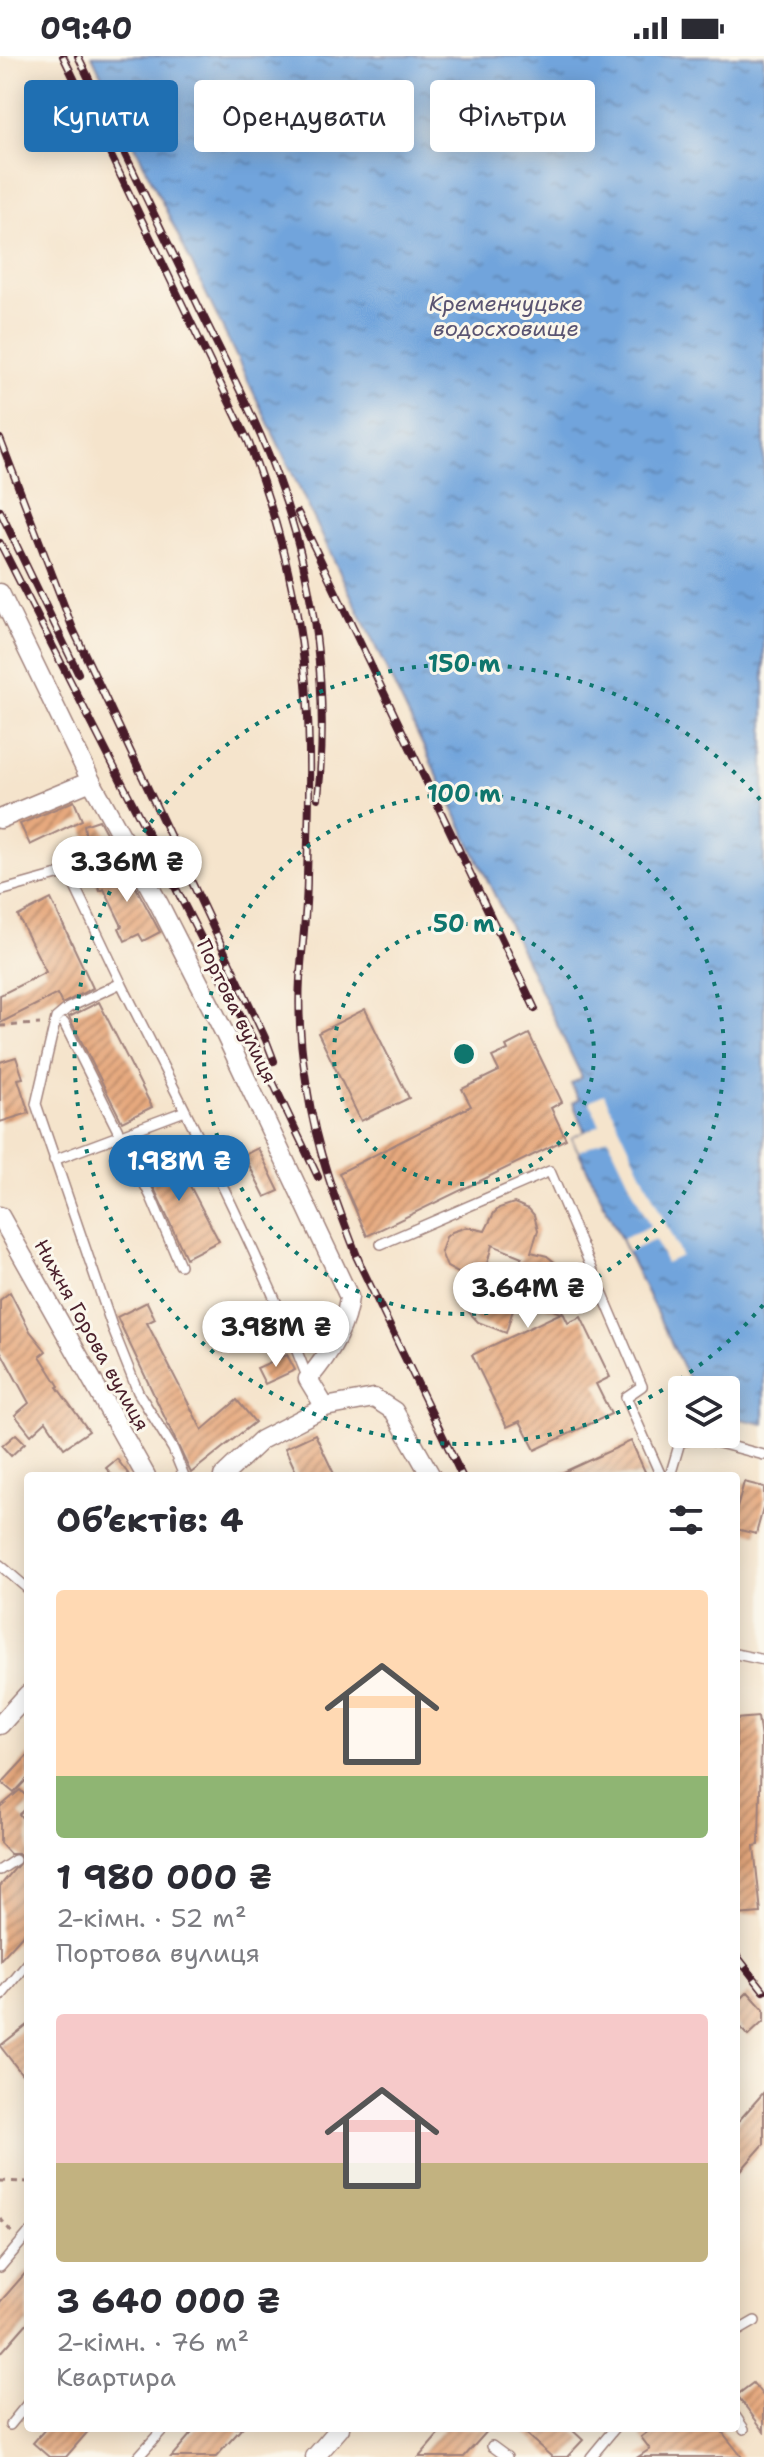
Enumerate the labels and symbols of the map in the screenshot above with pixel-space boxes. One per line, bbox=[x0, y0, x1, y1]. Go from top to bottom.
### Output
water label: Кременчуцьке водосховище bbox=[429, 289, 583, 343]
text: 150 m bbox=[428, 648, 500, 680]
text: 100 m bbox=[427, 778, 501, 810]
pin: 3.36M ₴ bbox=[53, 836, 201, 904]
text: 50 m bbox=[433, 908, 495, 940]
street label: Портова вулиця bbox=[191, 935, 283, 1087]
centre of rings bbox=[450, 1040, 478, 1068]
pin: 1.98M ₴ bbox=[105, 1135, 253, 1203]
street label: Нижня Горова вулиця bbox=[28, 1235, 156, 1435]
pin: 3.64M ₴ bbox=[454, 1262, 602, 1330]
pin: 3.98M ₴ bbox=[202, 1301, 350, 1369]

